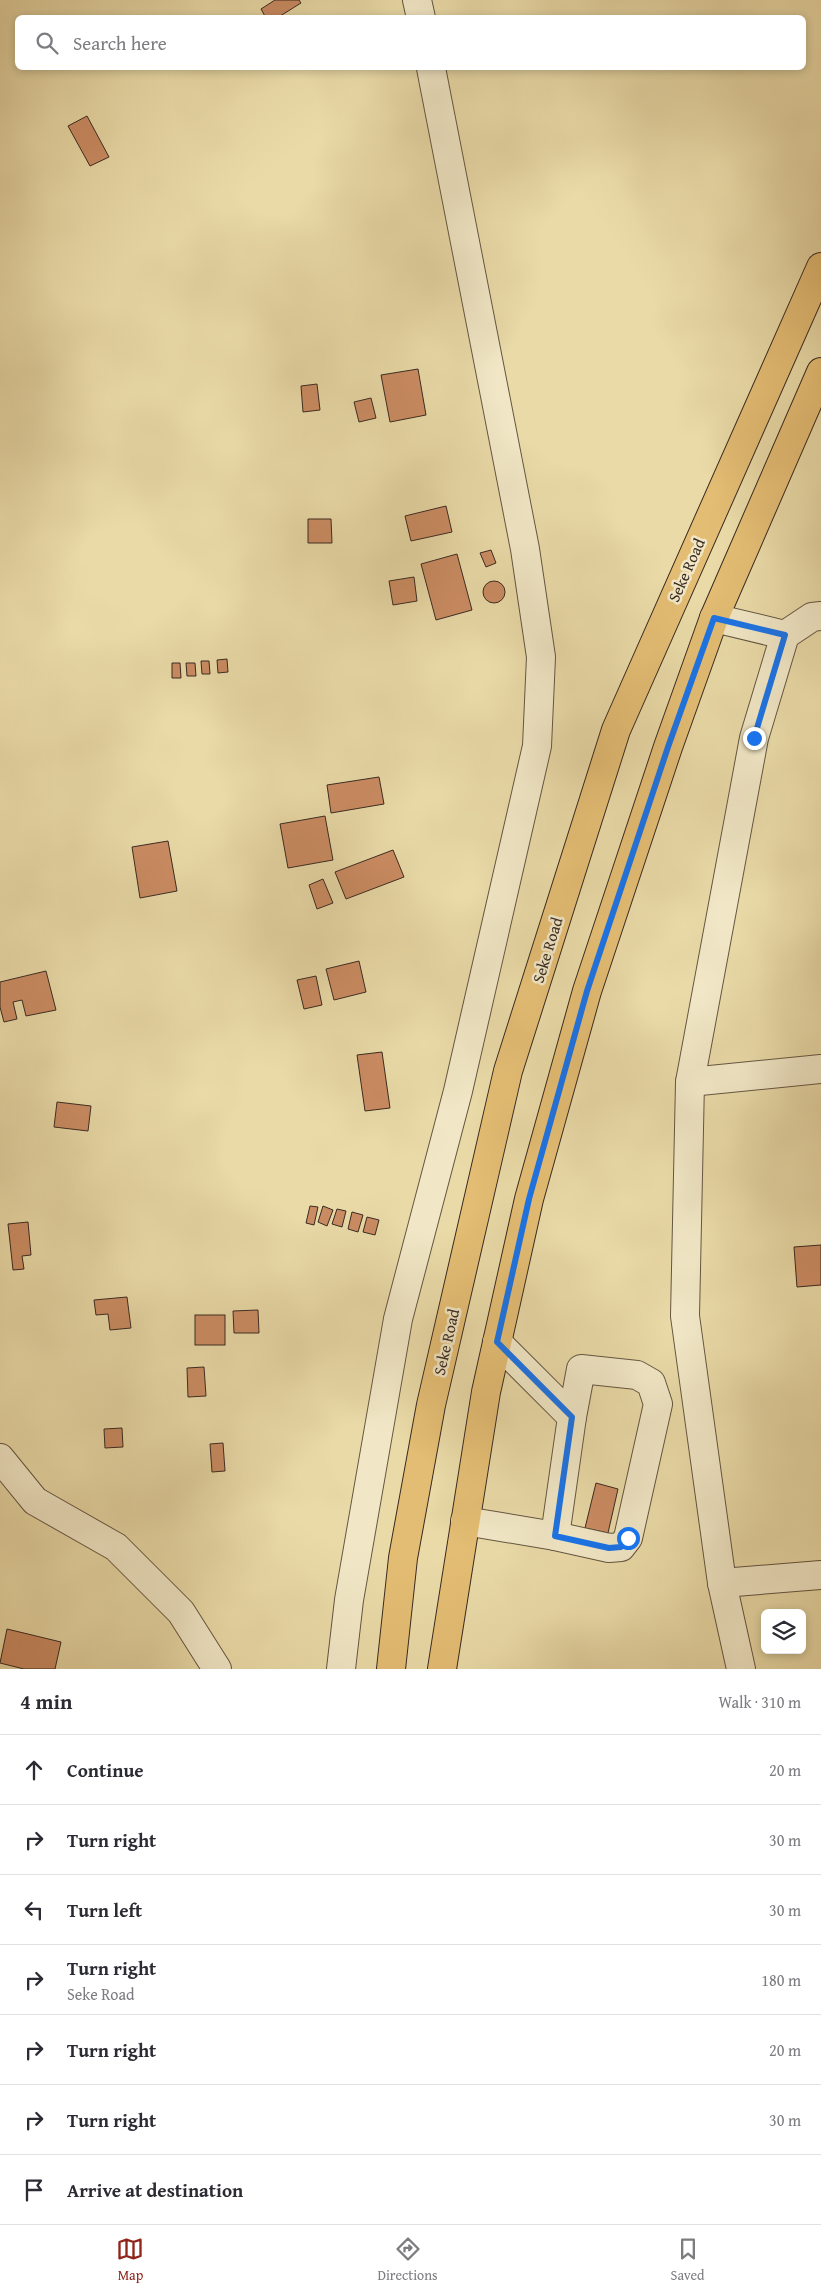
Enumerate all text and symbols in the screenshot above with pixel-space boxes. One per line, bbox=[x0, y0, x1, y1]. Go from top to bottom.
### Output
search box bbox=[15, 15, 806, 70]
icon: search bbox=[33, 29, 61, 57]
text: Search here bbox=[73, 29, 167, 57]
street label: Seke Road bbox=[661, 534, 711, 606]
route end bbox=[743, 727, 766, 750]
street label: Seke Road bbox=[526, 914, 568, 986]
street label: Seke Road bbox=[427, 1306, 465, 1378]
route start bbox=[617, 1527, 640, 1550]
map controls bbox=[761, 1609, 806, 1654]
button: layers bbox=[761, 1609, 806, 1654]
text: 4 min bbox=[20, 1686, 72, 1717]
text: Walk · 310 m bbox=[718, 1690, 801, 1714]
icon: ahead bbox=[20, 1756, 48, 1784]
text: Continue bbox=[67, 1756, 144, 1784]
text: 20 m bbox=[769, 1758, 801, 1782]
icon: right bbox=[20, 1826, 48, 1854]
text: Turn right bbox=[67, 1826, 156, 1854]
text: 30 m bbox=[769, 1828, 801, 1852]
icon: left bbox=[20, 1896, 48, 1924]
text: Turn left bbox=[67, 1896, 142, 1924]
text: 30 m bbox=[769, 1898, 801, 1922]
text: Turn right bbox=[67, 1954, 156, 1982]
icon: right bbox=[20, 1966, 48, 1994]
text: 180 m bbox=[761, 1968, 801, 1992]
text: Seke Road bbox=[67, 1982, 135, 2006]
icon: right bbox=[20, 2036, 48, 2064]
text: Turn right bbox=[67, 2036, 156, 2064]
text: 20 m bbox=[769, 2038, 801, 2062]
icon: right bbox=[20, 2106, 48, 2134]
text: Turn right bbox=[67, 2106, 156, 2134]
text: 30 m bbox=[769, 2108, 801, 2132]
icon: arrive bbox=[20, 2176, 48, 2204]
text: Arrive at destination bbox=[67, 2176, 243, 2204]
tab: Map bbox=[116, 2235, 144, 2285]
tab: Directions bbox=[377, 2235, 438, 2285]
tab: Saved bbox=[671, 2235, 705, 2285]

